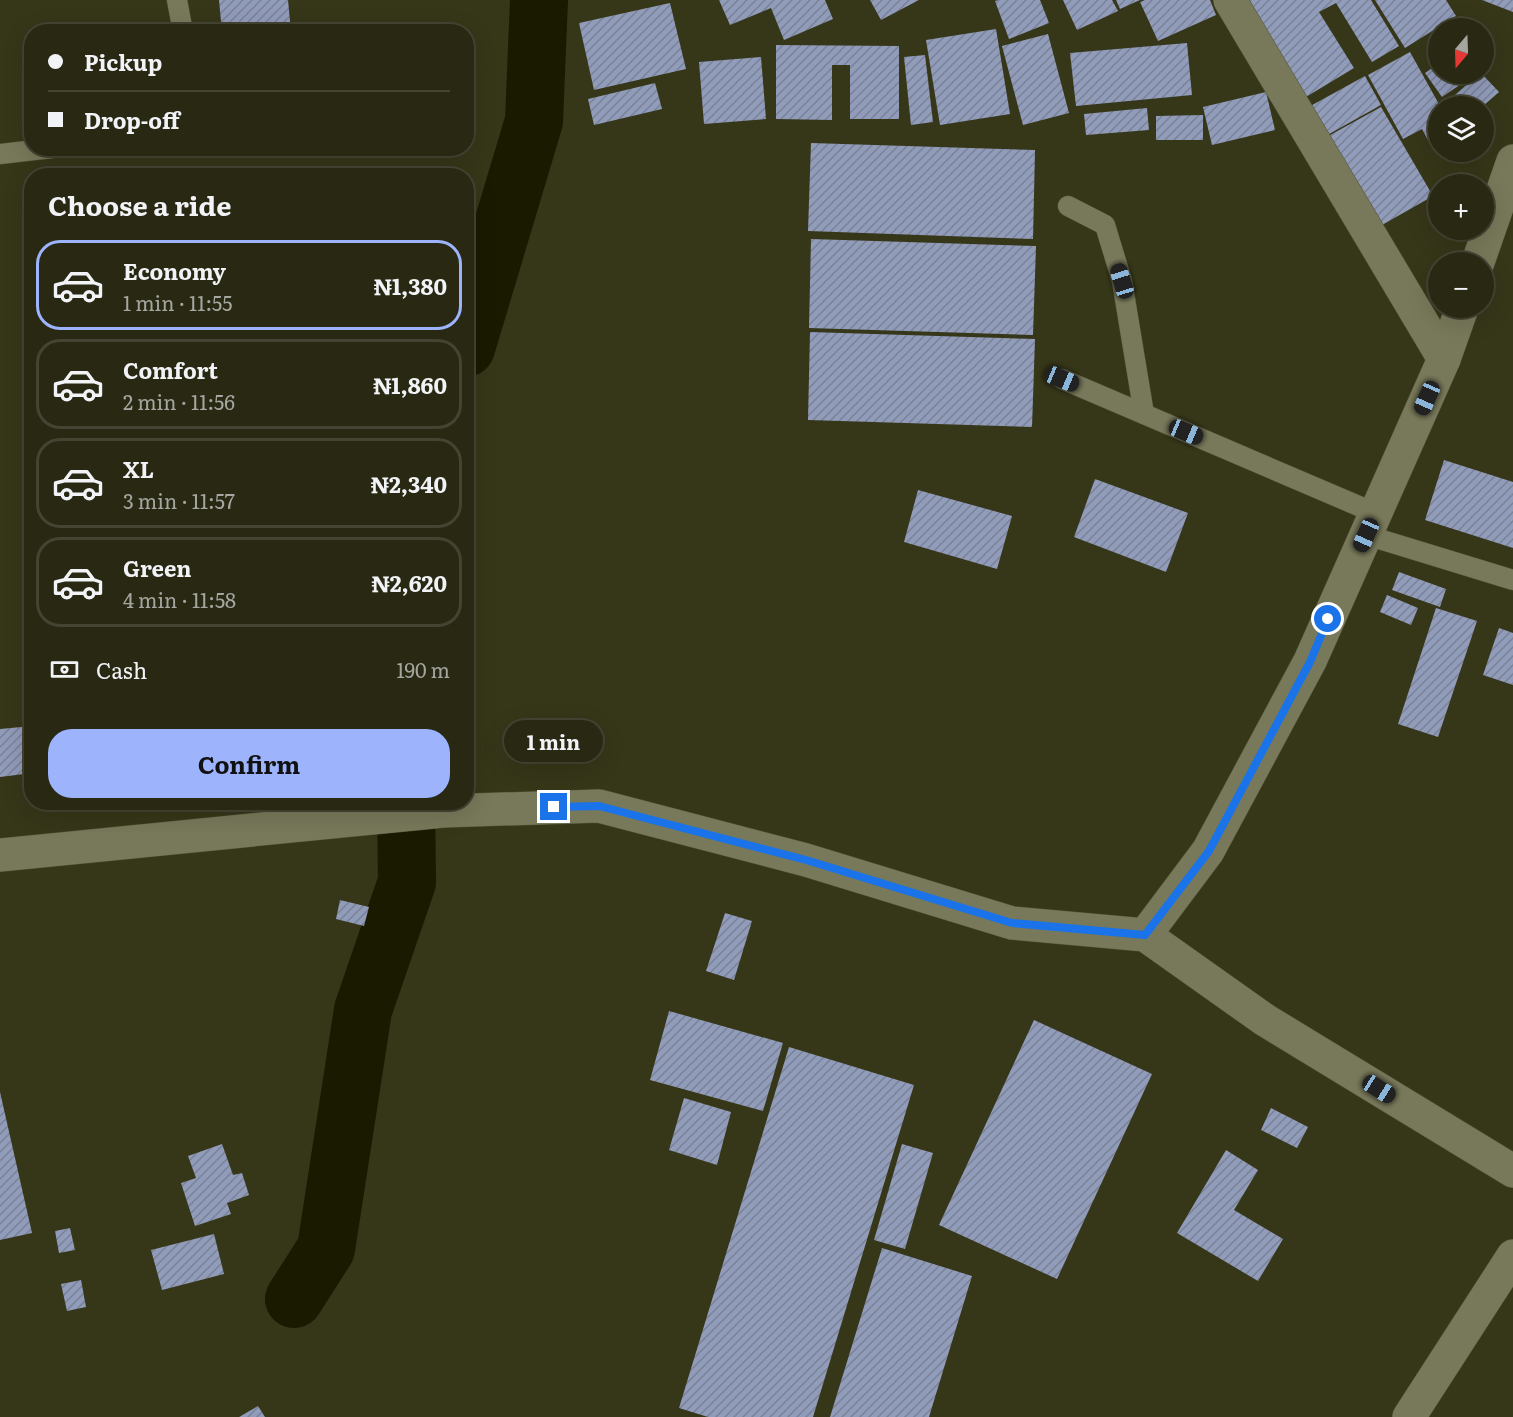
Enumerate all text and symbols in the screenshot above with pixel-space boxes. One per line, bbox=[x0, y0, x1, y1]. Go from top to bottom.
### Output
north arrow bbox=[1428, 18, 1494, 84]
map controls bbox=[1428, 18, 1494, 318]
text: Pickup bbox=[84, 45, 162, 78]
button: layers bbox=[1428, 96, 1494, 162]
text: Drop-off bbox=[84, 103, 180, 136]
button: + bbox=[1428, 174, 1494, 240]
text: Choose a ride bbox=[48, 184, 231, 224]
button: − bbox=[1428, 252, 1494, 318]
text: Economy bbox=[123, 254, 226, 287]
icon: car bbox=[51, 258, 105, 312]
car bbox=[1108, 261, 1136, 301]
text: ₦1,380 bbox=[373, 269, 447, 302]
text: 1 min · 11:55 bbox=[123, 287, 232, 317]
text: Comfort bbox=[123, 353, 218, 386]
icon: car bbox=[51, 357, 105, 411]
car bbox=[1042, 364, 1082, 394]
text: ₦1,860 bbox=[373, 368, 447, 401]
car bbox=[1411, 378, 1443, 418]
text: 2 min · 11:56 bbox=[123, 386, 235, 416]
car bbox=[1166, 417, 1206, 447]
text: XL bbox=[123, 452, 154, 485]
icon: car bbox=[51, 456, 105, 510]
text: ₦2,340 bbox=[371, 467, 447, 500]
text: 3 min · 11:57 bbox=[123, 485, 235, 515]
car bbox=[1350, 515, 1382, 555]
text: Green bbox=[123, 551, 192, 584]
icon: car bbox=[51, 555, 105, 609]
text: ₦2,620 bbox=[371, 566, 447, 599]
text: 4 min · 11:58 bbox=[123, 584, 236, 614]
route start bbox=[1314, 605, 1341, 632]
icon: cash bbox=[48, 653, 81, 686]
text: Cash bbox=[96, 653, 147, 686]
text: 190 m bbox=[396, 654, 450, 684]
callout: 1 min bbox=[504, 720, 604, 762]
text: 1 min bbox=[527, 726, 580, 756]
button: Confirm bbox=[48, 729, 450, 798]
route end bbox=[540, 793, 567, 820]
car bbox=[1359, 1072, 1399, 1106]

